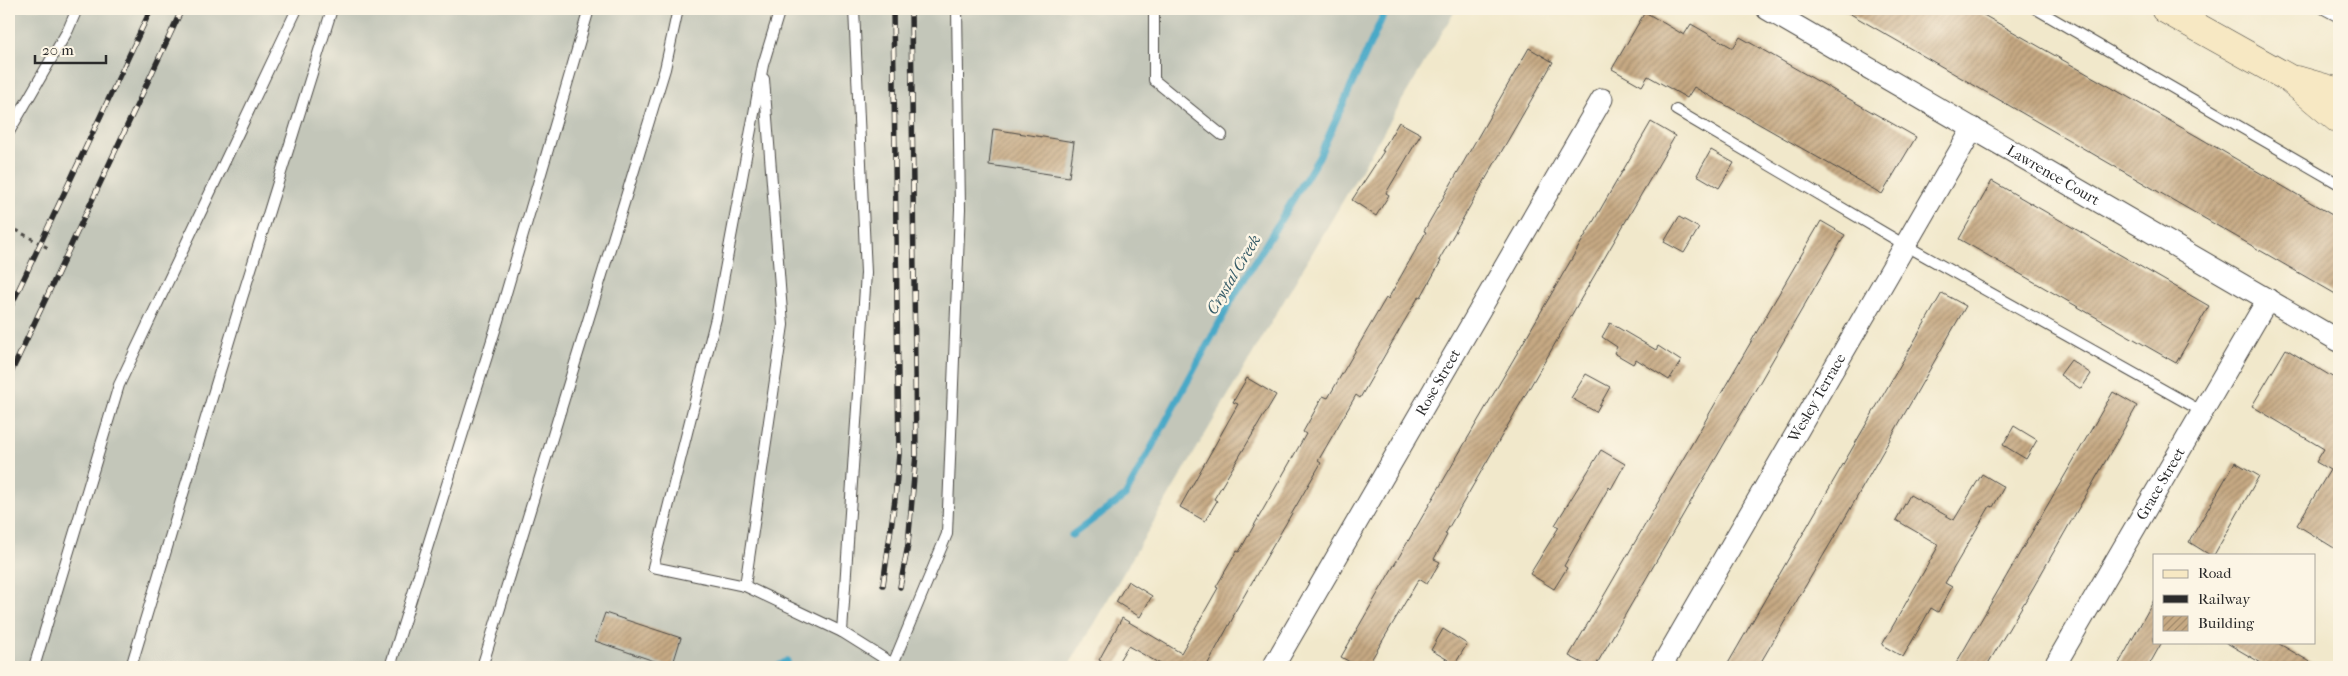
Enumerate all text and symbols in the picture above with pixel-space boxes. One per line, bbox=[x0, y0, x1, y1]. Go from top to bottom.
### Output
scale bar bbox=[35, 32, 106, 64]
text: 20 m bbox=[42, 41, 74, 59]
street label: Lawrence Court bbox=[2004, 141, 2104, 209]
water label: Crystal Creek bbox=[1202, 231, 1265, 317]
street label: Rose Street bbox=[1412, 345, 1465, 419]
street label: Wesley Terrace bbox=[1784, 350, 1850, 446]
street label: Grace Street bbox=[2132, 444, 2189, 523]
legend bbox=[2153, 554, 2316, 644]
text: Road bbox=[2198, 564, 2232, 582]
text: Railway bbox=[2198, 590, 2251, 608]
text: Building bbox=[2198, 614, 2255, 632]

